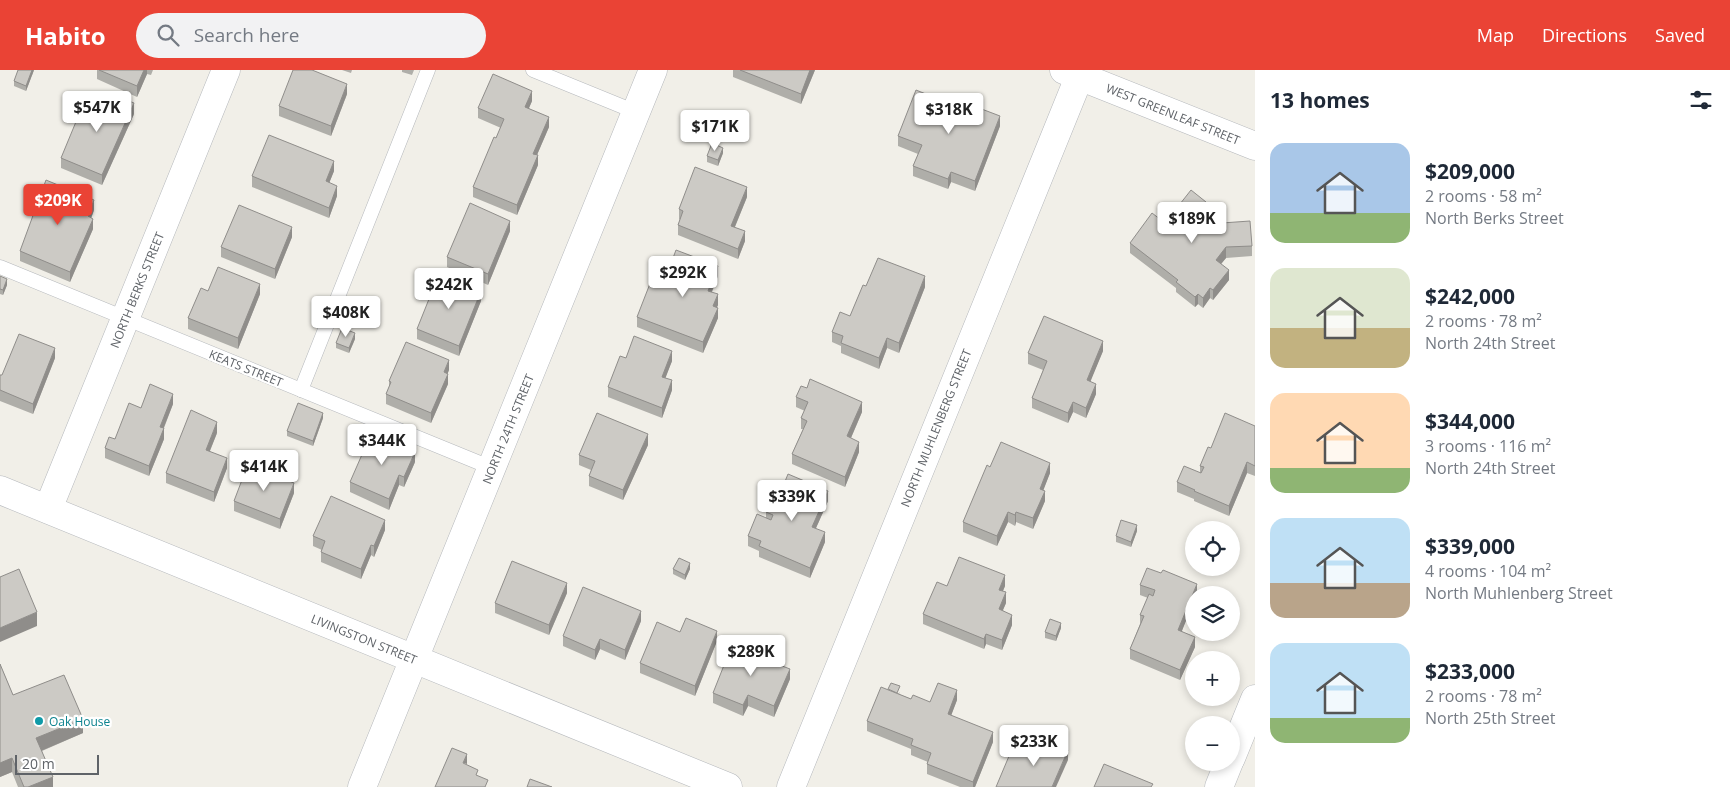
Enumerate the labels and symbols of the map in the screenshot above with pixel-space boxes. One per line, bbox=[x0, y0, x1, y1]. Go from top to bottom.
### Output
street label: WEST GREENLEAF STREET bbox=[1104, 79, 1243, 149]
pin: $547K bbox=[62, 90, 132, 133]
pin: $318K bbox=[914, 92, 984, 135]
pin: $171K bbox=[680, 109, 750, 152]
pin: $209K bbox=[23, 184, 93, 226]
pin: $189K bbox=[1157, 202, 1227, 244]
street label: NORTH BERKS STREET bbox=[106, 229, 168, 351]
pin: $292K bbox=[648, 256, 718, 298]
pin: $242K bbox=[414, 268, 484, 310]
pin: $408K bbox=[311, 296, 381, 338]
street label: KEATS STREET bbox=[206, 345, 286, 391]
street label: NORTH MUHLENBERG STREET bbox=[896, 346, 976, 509]
street label: NORTH 24TH STREET bbox=[478, 371, 538, 487]
pin: $344K bbox=[347, 424, 417, 466]
pin: $414K bbox=[229, 450, 299, 492]
pin: $339K bbox=[757, 480, 827, 522]
street label: LIVINGSTON STREET bbox=[308, 610, 420, 668]
pin: $289K bbox=[716, 634, 786, 677]
place label: Oak House bbox=[49, 713, 111, 730]
marker: Oak House bbox=[33, 715, 45, 727]
pin: $233K bbox=[999, 724, 1069, 767]
scale bar bbox=[15, 752, 99, 775]

